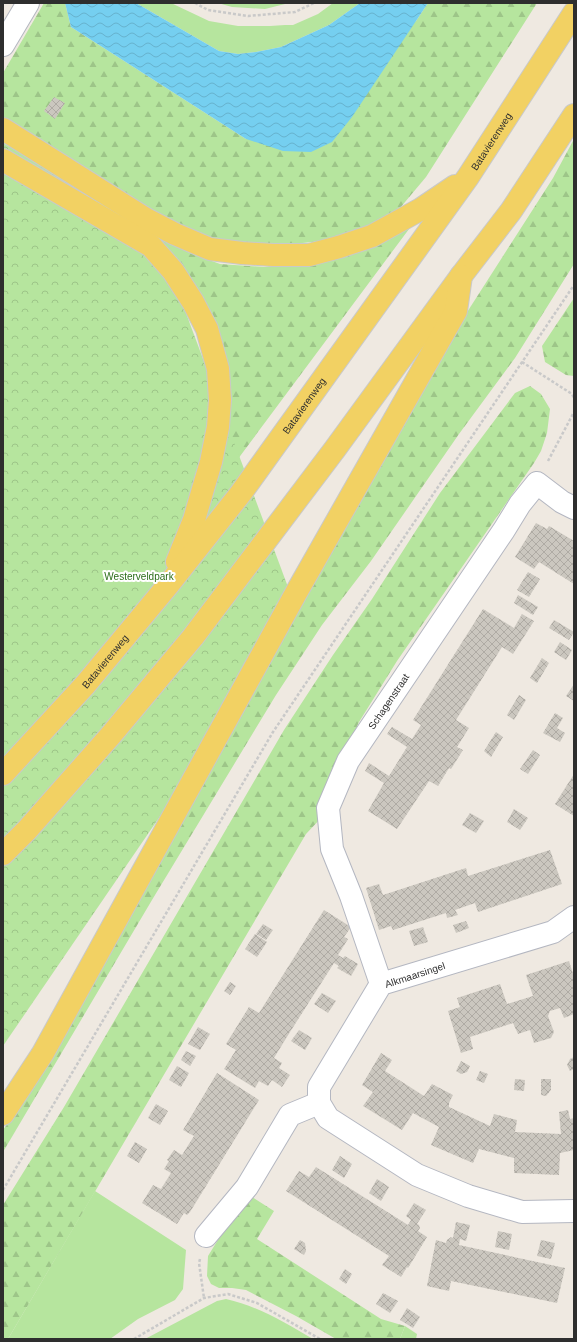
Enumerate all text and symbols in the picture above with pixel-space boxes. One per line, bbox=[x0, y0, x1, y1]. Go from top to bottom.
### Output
street label: Batavierenweg bbox=[468, 111, 514, 172]
street label: Batavierenweg bbox=[280, 376, 328, 436]
park label: Westerveldpark bbox=[104, 571, 175, 582]
street label: Batavierenweg bbox=[79, 632, 130, 690]
street label: Schagenstraat bbox=[366, 671, 411, 731]
street label: Alkmaarsingel bbox=[383, 960, 447, 990]

